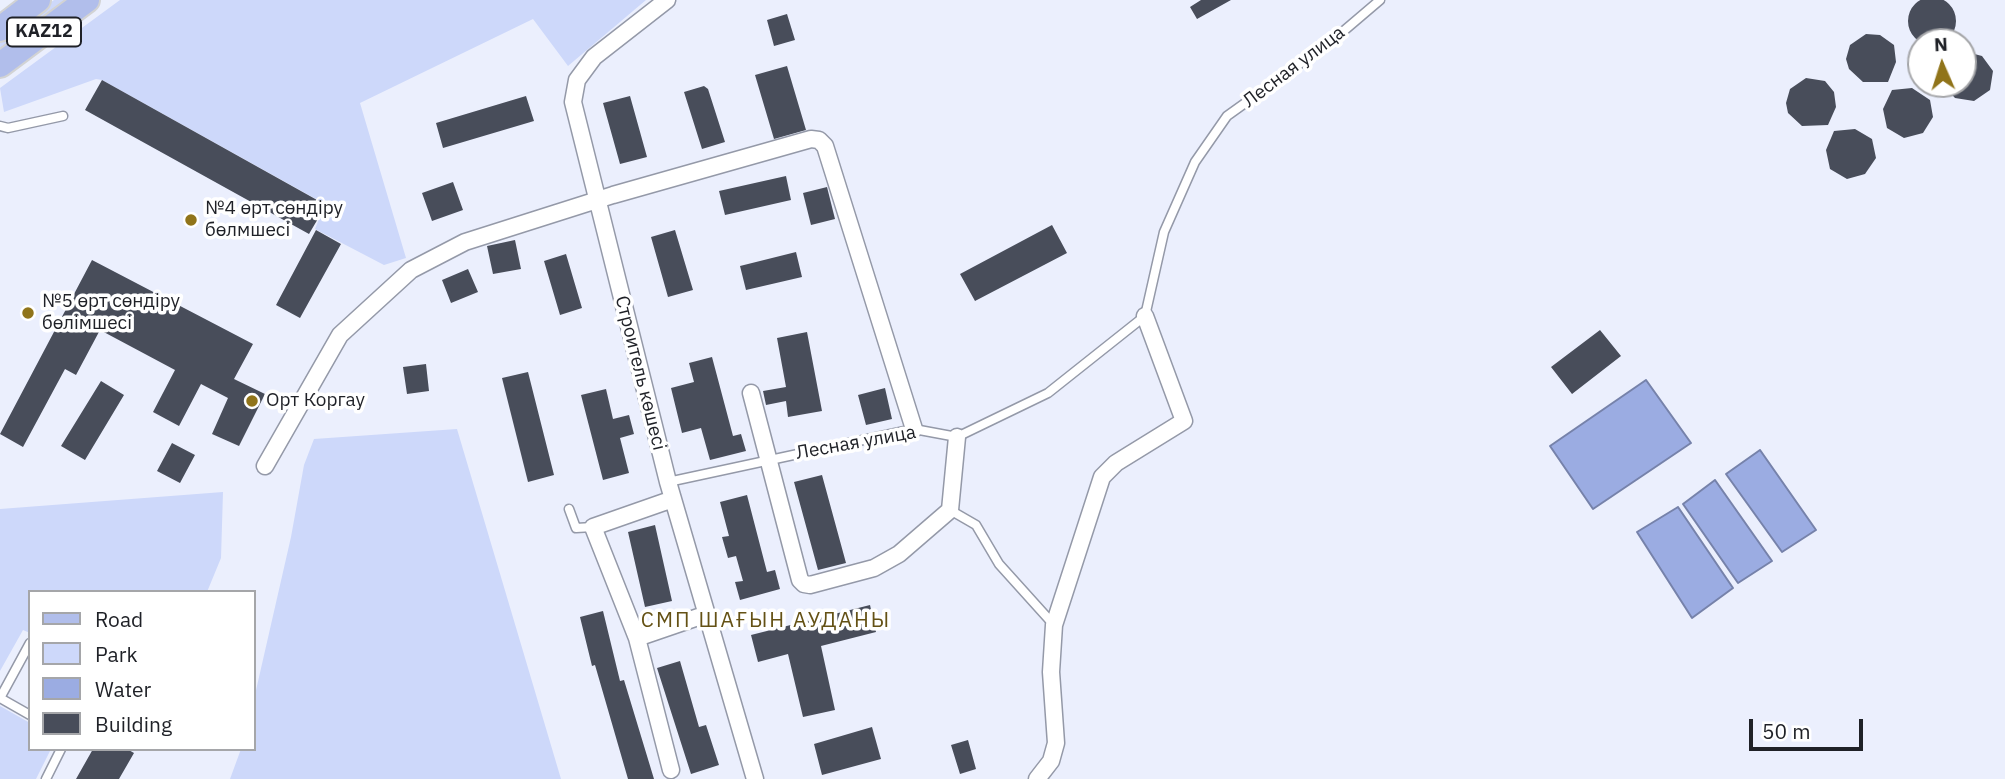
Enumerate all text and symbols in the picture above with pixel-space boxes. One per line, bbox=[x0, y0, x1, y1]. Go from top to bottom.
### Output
road number: KAZ12 bbox=[7, 17, 81, 46]
street label: Лесная улица bbox=[1239, 21, 1349, 113]
north arrow bbox=[1907, 28, 1977, 98]
text: N bbox=[1933, 32, 1948, 56]
place label: №4 өрт сөндіру бөлмшесі bbox=[205, 198, 343, 242]
marker: №4 өрт сөндіру бөлмшесі bbox=[183, 212, 199, 228]
place label: №5 өрт сөндіру бөлімшесі bbox=[42, 291, 180, 335]
street label: Строитель көшесі bbox=[610, 293, 670, 453]
marker: №5 өрт сөндіру бөлімшесі bbox=[20, 305, 36, 321]
place label: Орт Коргау bbox=[266, 390, 365, 412]
marker: Орт Коргау bbox=[244, 393, 260, 409]
street label: Лесная улица bbox=[794, 421, 918, 465]
legend bbox=[28, 590, 256, 751]
text: Road bbox=[95, 605, 143, 633]
district label: СМП ШАҒЫН АУДАНЫ bbox=[643, 608, 889, 634]
text: Park bbox=[95, 640, 138, 668]
text: Water bbox=[95, 675, 151, 703]
scale bar bbox=[1753, 706, 1867, 750]
text: Building bbox=[95, 710, 172, 738]
text: 50 m bbox=[1762, 717, 1811, 745]

